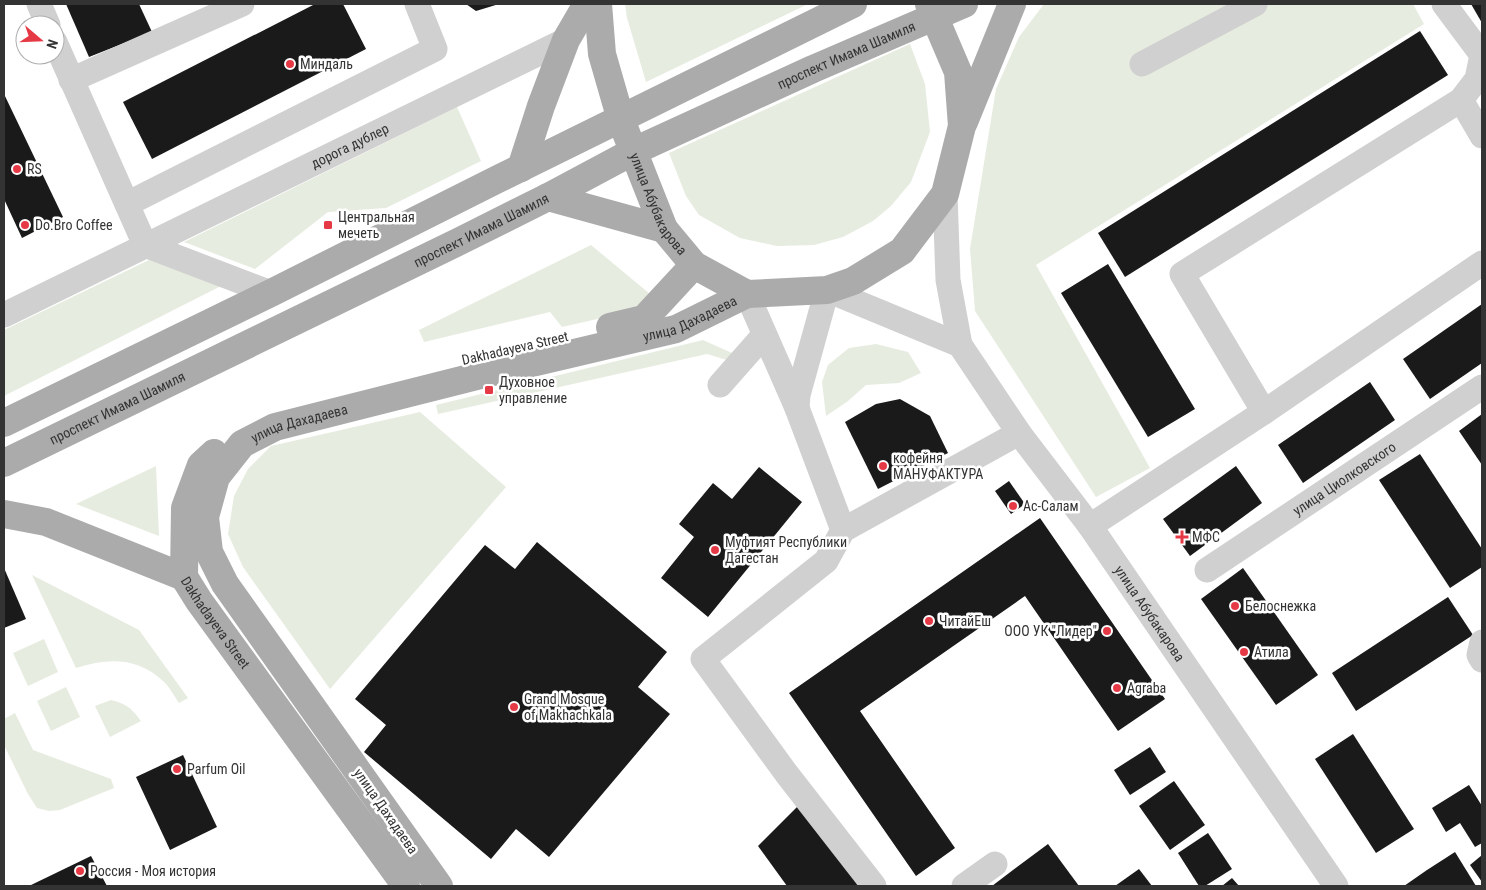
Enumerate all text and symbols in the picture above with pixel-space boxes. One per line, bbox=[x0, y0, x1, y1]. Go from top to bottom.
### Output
north arrow bbox=[15, 15, 65, 65]
street label: проспект Имама Шамиля bbox=[775, 18, 918, 92]
text: N bbox=[43, 38, 61, 51]
place label: Миндаль bbox=[300, 56, 353, 72]
marker: Миндаль bbox=[284, 58, 296, 70]
street label: дорога дублер bbox=[308, 120, 391, 172]
street label: улица Абубакарова bbox=[627, 150, 690, 258]
place label: RS bbox=[27, 161, 42, 177]
marker: RS bbox=[11, 163, 23, 175]
street label: проспект Имама Шамиля bbox=[411, 190, 551, 270]
place label: Центральная мечеть bbox=[338, 209, 415, 241]
place label: Do.Bro Coffee bbox=[35, 217, 113, 233]
marker: Do.Bro Coffee bbox=[19, 219, 31, 231]
marker: Центральная мечеть bbox=[322, 219, 334, 231]
street label: улица Дахадаева bbox=[641, 292, 739, 345]
street label: Dakhadayeva Street bbox=[460, 328, 570, 368]
street label: проспект Имама Шамиля bbox=[47, 368, 188, 448]
place label: Духовное управление bbox=[499, 374, 568, 406]
marker: Духовное управление bbox=[483, 384, 495, 396]
street label: улица Дахадаева bbox=[248, 401, 349, 446]
street label: улица Циолковского bbox=[1290, 439, 1399, 519]
place label: кофейня МАНУФАКТУРА bbox=[893, 450, 983, 482]
marker: кофейня МАНУФАКТУРА bbox=[877, 460, 889, 472]
place label: Ас-Салам bbox=[1023, 498, 1079, 514]
marker: Ас-Салам bbox=[1007, 500, 1019, 512]
place label: МФС bbox=[1192, 529, 1220, 545]
marker: МФС bbox=[1176, 531, 1188, 543]
place label: Муфтият Республики Дагестан bbox=[725, 534, 847, 566]
marker: Муфтият Республики Дагестан bbox=[709, 544, 721, 556]
street label: улица Абубакарова bbox=[1111, 562, 1188, 664]
street label: Dakhadayeva Street bbox=[178, 574, 253, 672]
place label: Белоснежка bbox=[1245, 598, 1316, 614]
marker: Белоснежка bbox=[1229, 600, 1241, 612]
place label: ЧитайЕш bbox=[939, 613, 991, 629]
marker: ЧитайЕш bbox=[923, 615, 935, 627]
place label: ООО УК "Лидер" bbox=[1004, 623, 1097, 639]
marker: ООО УК "Лидер" bbox=[1101, 625, 1113, 637]
place label: Атила bbox=[1254, 644, 1289, 660]
marker: Атила bbox=[1238, 646, 1250, 658]
place label: Agraba bbox=[1127, 680, 1166, 696]
marker: Agraba bbox=[1111, 682, 1123, 694]
place label: Grand Mosque of Makhachkala bbox=[524, 691, 612, 723]
marker: Grand Mosque of Makhachkala bbox=[508, 701, 520, 713]
place label: Parfum Oil bbox=[187, 761, 246, 777]
marker: Parfum Oil bbox=[171, 763, 183, 775]
street label: улица Дахадаева bbox=[351, 765, 421, 857]
place label: Россия - Моя история bbox=[90, 863, 216, 879]
marker: Россия - Моя история bbox=[74, 865, 86, 877]

